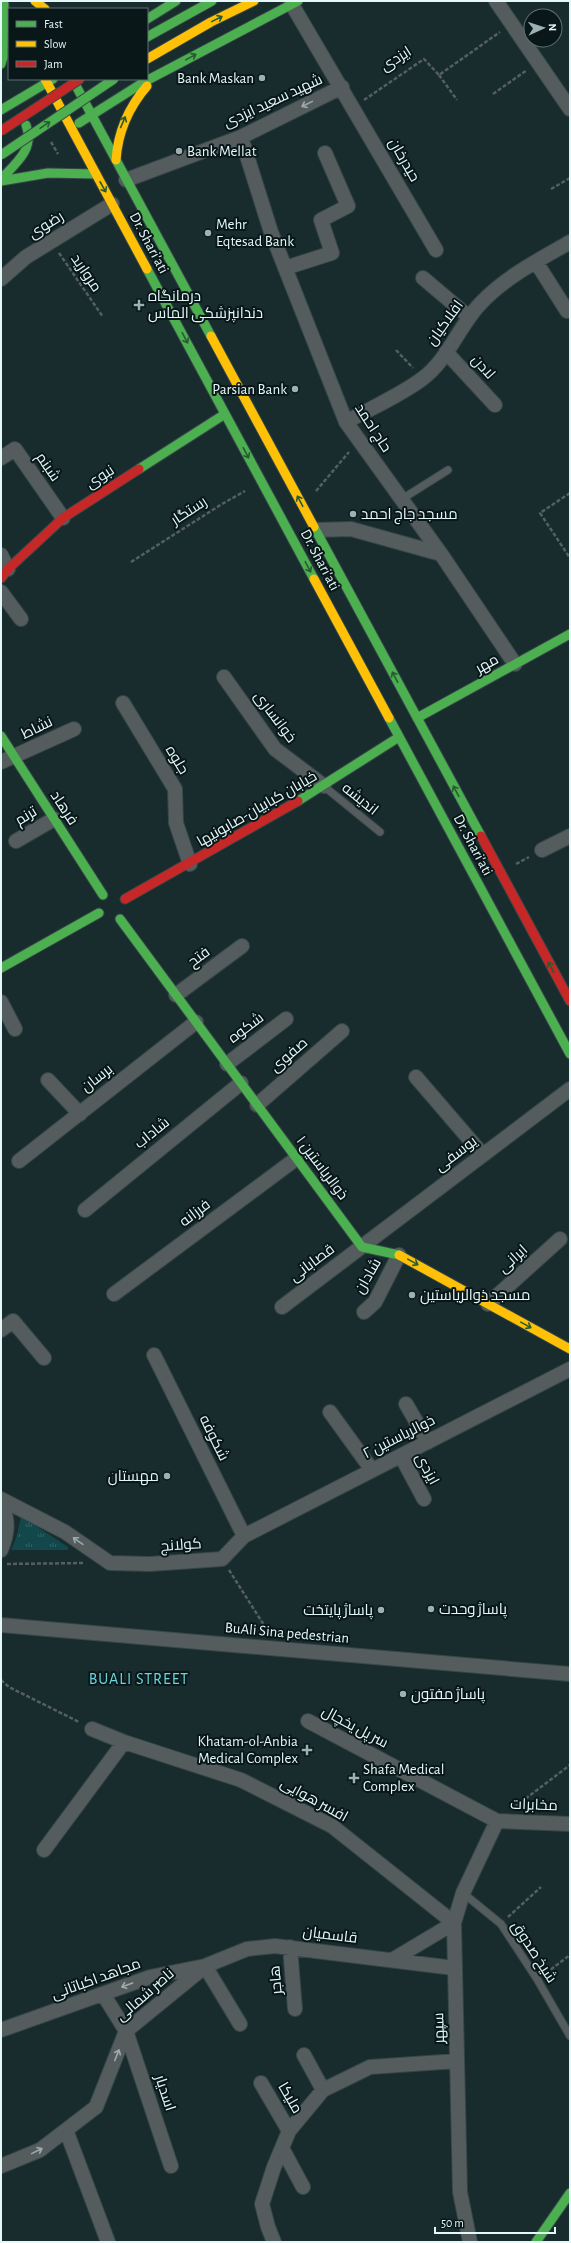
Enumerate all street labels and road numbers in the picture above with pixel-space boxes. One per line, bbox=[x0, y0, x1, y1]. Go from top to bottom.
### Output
street label: ایزدی bbox=[378, 44, 415, 76]
street label: شهید سعید ایزدی bbox=[221, 71, 326, 132]
street label: حیدرخان bbox=[384, 136, 422, 185]
street label: رضوی bbox=[26, 208, 67, 243]
street label: Dr. Shari'ati bbox=[127, 210, 171, 276]
street label: مروارید bbox=[67, 251, 104, 295]
street label: افلاکیان bbox=[424, 298, 468, 349]
street label: لادن bbox=[467, 352, 498, 383]
street label: حاج احمد bbox=[349, 401, 394, 457]
street label: شبنم bbox=[31, 449, 64, 485]
street label: نبوی bbox=[83, 462, 118, 493]
street label: رستگار bbox=[167, 494, 210, 530]
street label: Dr. Shari'ati bbox=[298, 527, 342, 593]
street label: مهر bbox=[472, 652, 502, 679]
street label: خوانساری bbox=[249, 689, 299, 747]
street label: نشاط bbox=[19, 713, 55, 742]
street label: جلوه bbox=[162, 743, 191, 777]
street label: خیابان کبابیان-صابونیها bbox=[194, 769, 321, 851]
street label: اندیشه bbox=[339, 779, 382, 818]
street label: فرهاد bbox=[47, 788, 80, 828]
street label: ترنم bbox=[13, 804, 40, 830]
street label: Dr. Shari'ati bbox=[451, 812, 495, 878]
street label: فتح bbox=[185, 944, 214, 972]
street label: شکوه bbox=[225, 1009, 267, 1047]
street label: صفوی bbox=[267, 1035, 312, 1077]
street label: برسان bbox=[78, 1061, 117, 1096]
street label: شاداب bbox=[131, 1114, 172, 1151]
street label: ذوالریاستین ۱ bbox=[292, 1133, 351, 1204]
street label: یوسفی bbox=[432, 1134, 481, 1176]
street label: فرزانه bbox=[177, 1197, 214, 1230]
street label: قصابانی bbox=[287, 1241, 338, 1286]
street label: ایرانی bbox=[495, 1242, 532, 1277]
street label: شادان bbox=[351, 1255, 386, 1297]
street label: شکوفه bbox=[196, 1412, 232, 1464]
street label: ذوالریاستین ۲ bbox=[361, 1412, 438, 1463]
street label: ایزدی bbox=[411, 1451, 441, 1488]
street label: کولانج bbox=[160, 1536, 202, 1557]
street label: BuAli Sina pedestrian bbox=[224, 1620, 350, 1646]
street label: سر پل یخچال bbox=[318, 1703, 391, 1752]
street label: افسر هوایی bbox=[277, 1775, 350, 1826]
street label: مخابرات bbox=[510, 1797, 558, 1814]
street label: شیخ صدوق bbox=[506, 1918, 560, 1987]
street label: قاسمیان bbox=[302, 1924, 358, 1948]
street label: مجاهد اکباتانی bbox=[50, 1956, 143, 2004]
street label: ناصر شمالی bbox=[112, 1965, 178, 2026]
street label: هاجر bbox=[267, 1965, 286, 1996]
street label: سپهر bbox=[431, 2012, 449, 2045]
street label: اسدیار bbox=[151, 2072, 178, 2113]
street label: ملیکا bbox=[275, 2080, 305, 2116]

